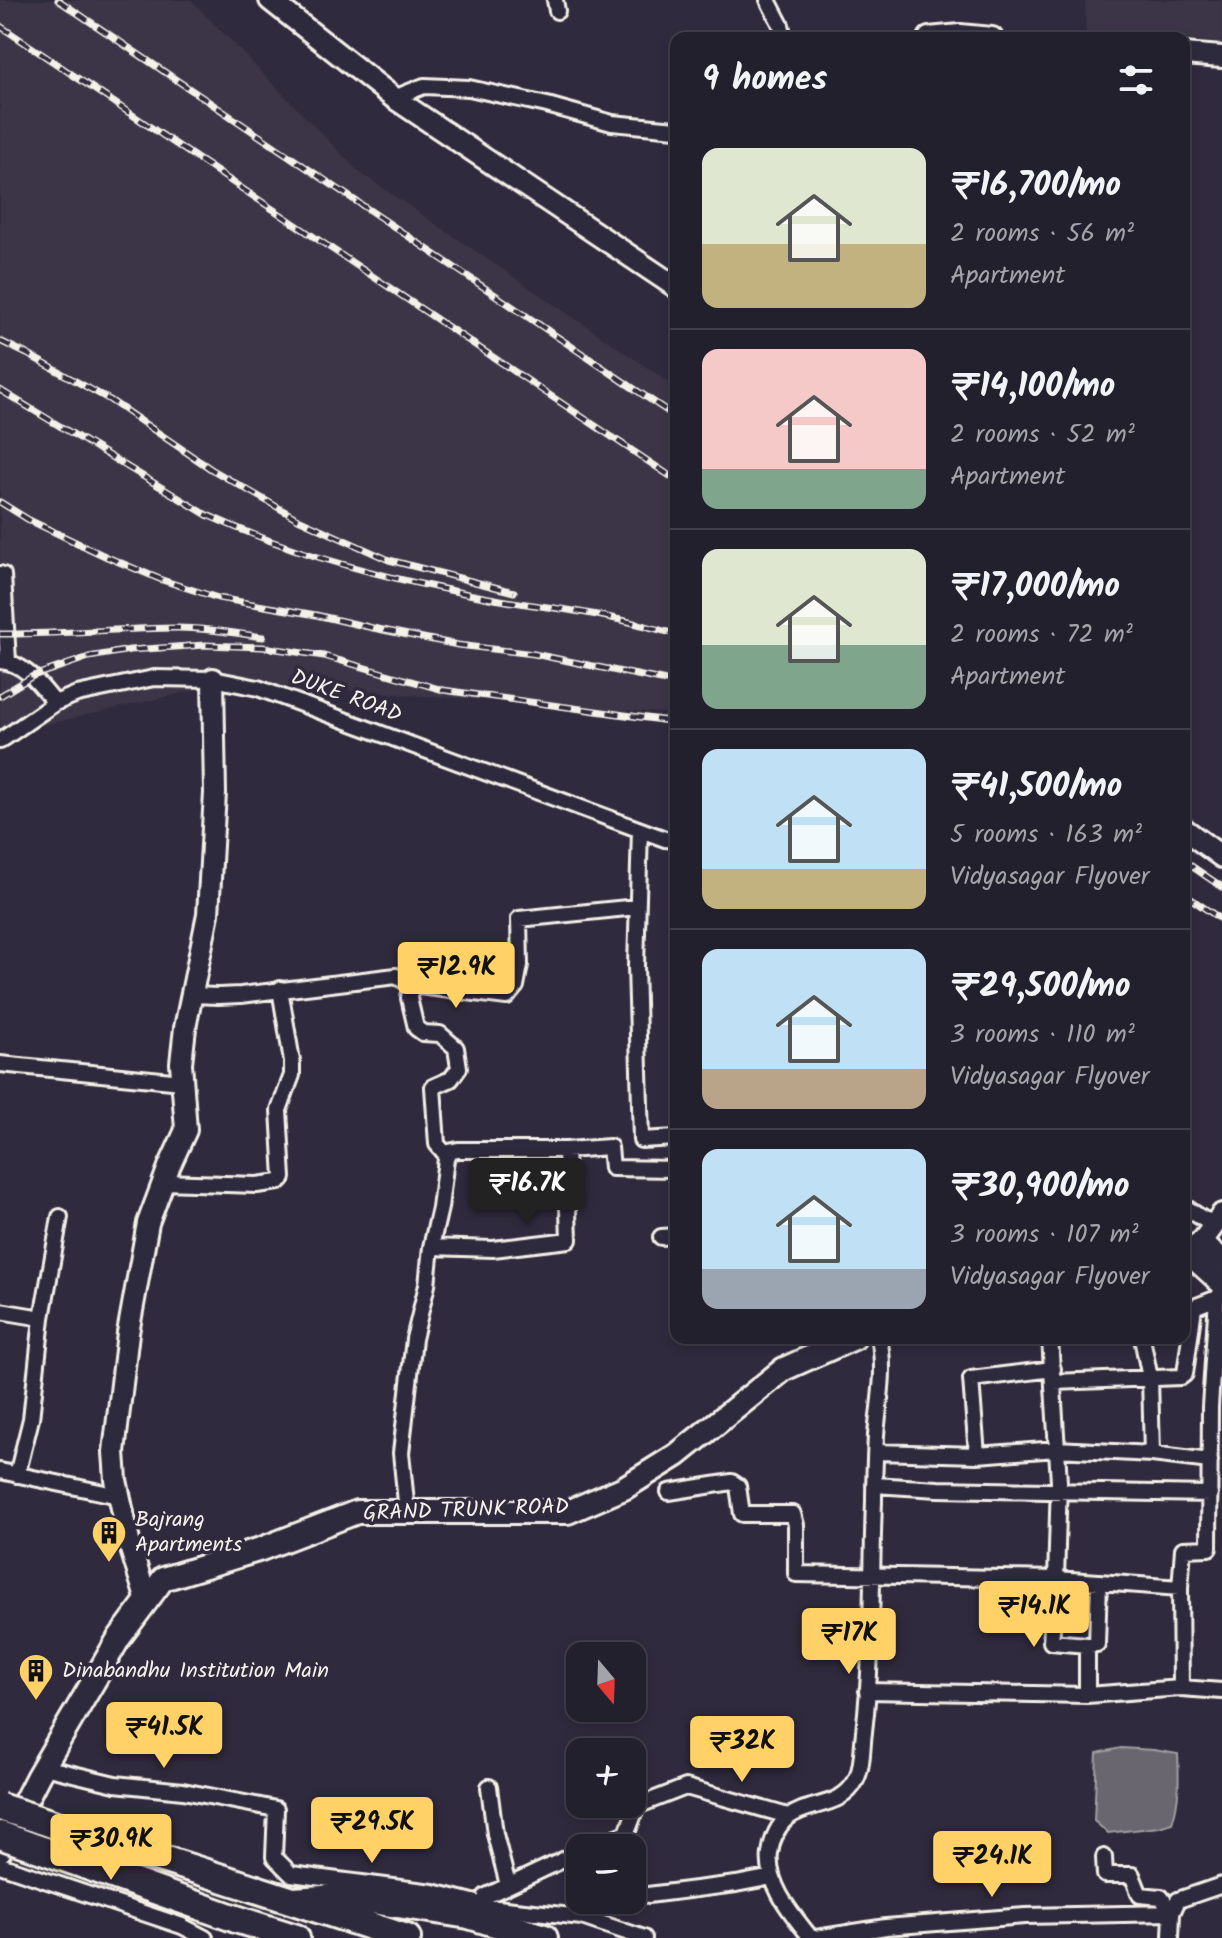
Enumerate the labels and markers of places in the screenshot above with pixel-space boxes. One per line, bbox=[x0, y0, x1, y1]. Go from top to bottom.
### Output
pin: ₹12.9K bbox=[391, 942, 521, 1010]
pin: ₹16.7K bbox=[462, 1158, 592, 1226]
place label: Bajrang Apartments bbox=[135, 1503, 243, 1563]
building icon: Bajrang Apartments bbox=[90, 1514, 128, 1564]
pin: ₹14.1K bbox=[969, 1581, 1099, 1649]
pin: ₹17K bbox=[802, 1608, 896, 1676]
building icon: Dinabandhu Institution Main bbox=[17, 1652, 55, 1702]
place label: Dinabandhu Institution Main bbox=[62, 1654, 329, 1689]
pin: ₹41.5K bbox=[99, 1702, 229, 1770]
pin: ₹32K bbox=[695, 1716, 789, 1784]
pin: ₹29.5K bbox=[307, 1797, 437, 1865]
pin: ₹30.9K bbox=[46, 1814, 176, 1882]
pin: ₹24.1K bbox=[927, 1831, 1057, 1899]

